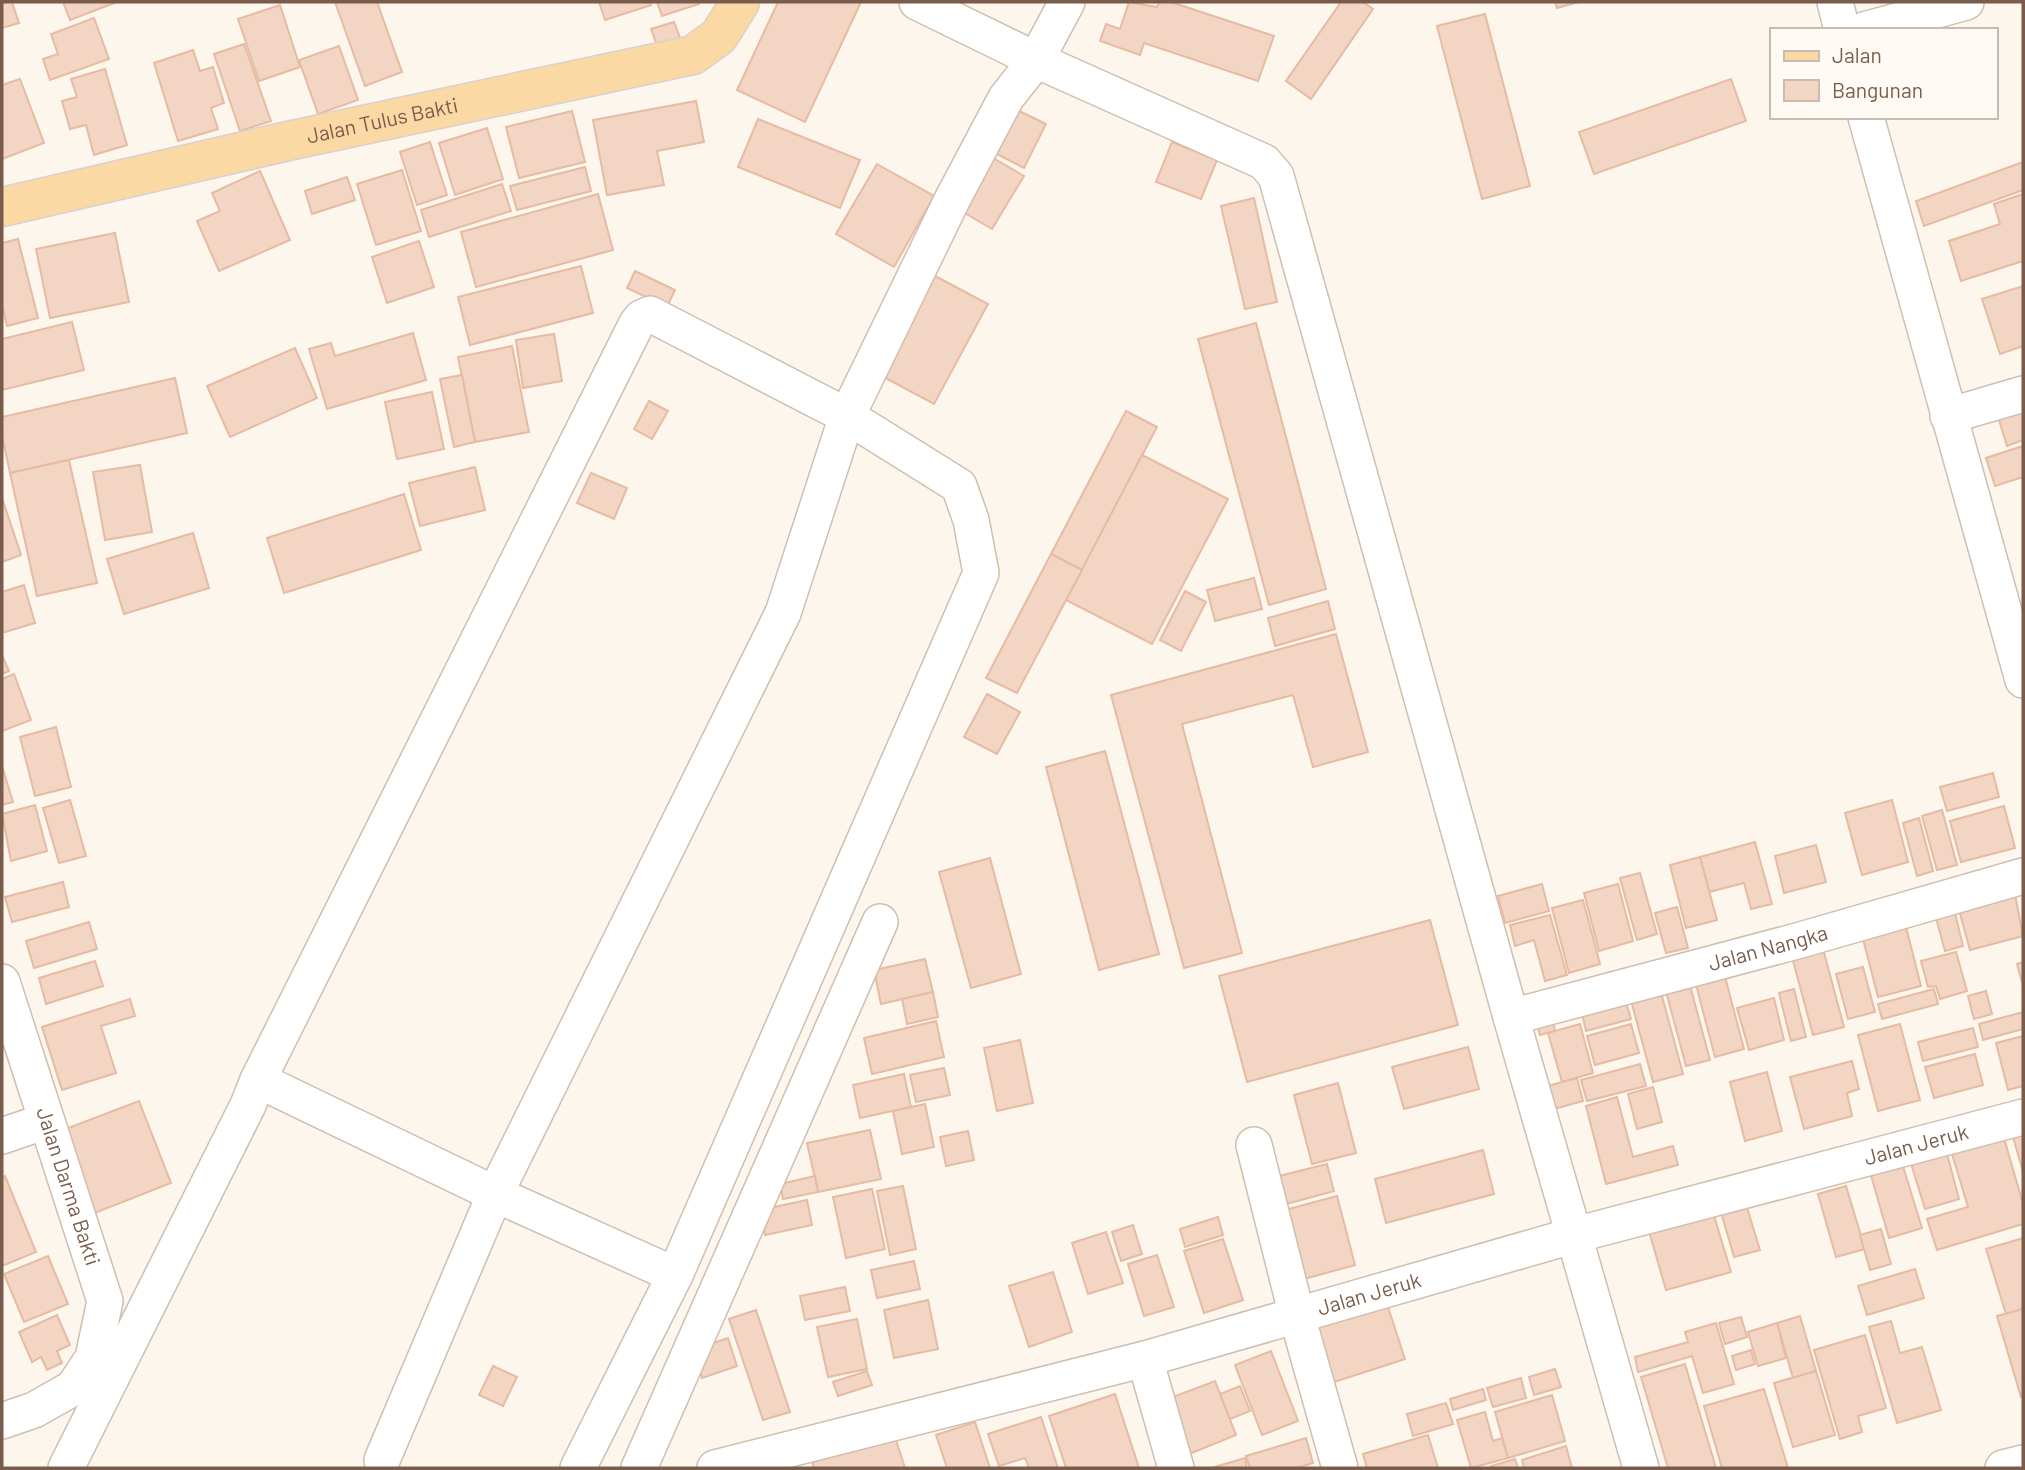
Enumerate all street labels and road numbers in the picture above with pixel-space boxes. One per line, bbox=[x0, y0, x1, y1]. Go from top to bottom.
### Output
street label: Jalan Tulus Bakti bbox=[304, 91, 460, 148]
street label: Jalan Nangka bbox=[1705, 919, 1830, 975]
street label: Jalan Darma Bakti bbox=[32, 1104, 107, 1268]
street label: Jalan Jeruk bbox=[1861, 1118, 1971, 1169]
street label: Jalan Jeruk bbox=[1314, 1266, 1424, 1320]

